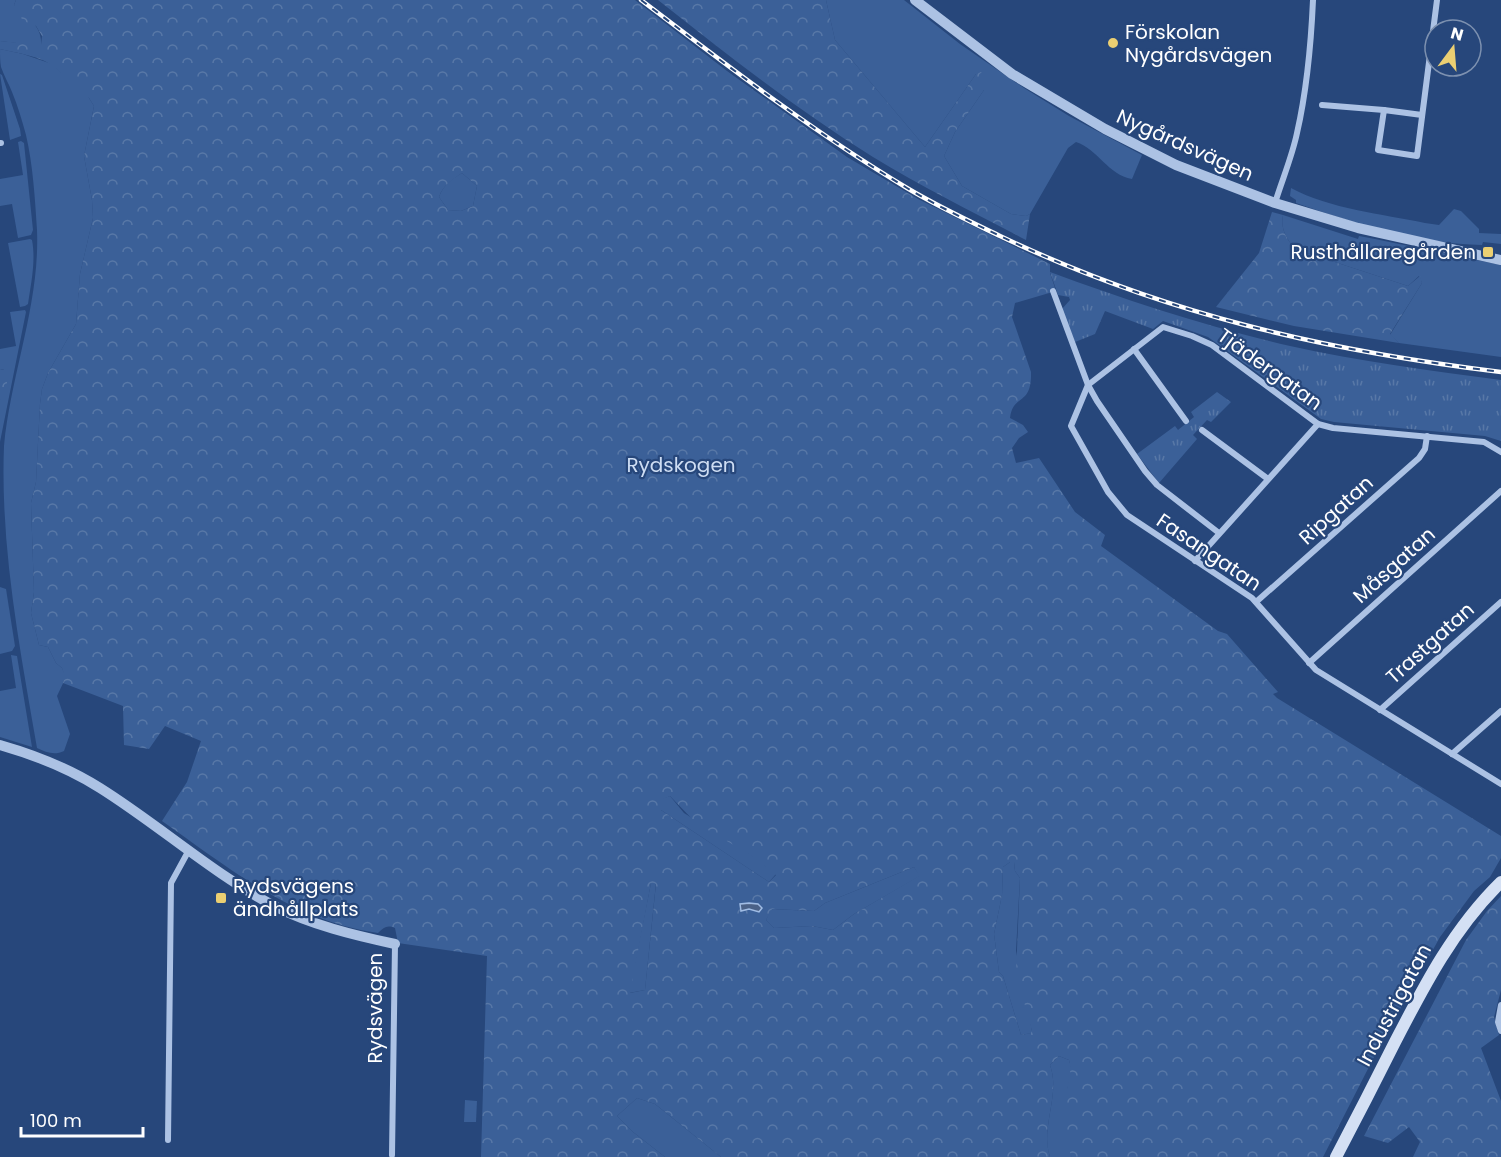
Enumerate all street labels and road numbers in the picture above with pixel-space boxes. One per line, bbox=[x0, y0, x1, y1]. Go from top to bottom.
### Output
street label: Nygårdsvägen bbox=[1112, 102, 1258, 188]
street label: Tjädergatan bbox=[1212, 321, 1328, 417]
street label: Ripgatan bbox=[1293, 469, 1379, 551]
street label: Fasangatan bbox=[1151, 507, 1267, 597]
street label: Måsgatan bbox=[1347, 521, 1441, 609]
street label: Trastgatan bbox=[1380, 596, 1480, 690]
street label: Industrigatan bbox=[1350, 939, 1438, 1071]
street label: Rydsvägen bbox=[361, 953, 389, 1063]

